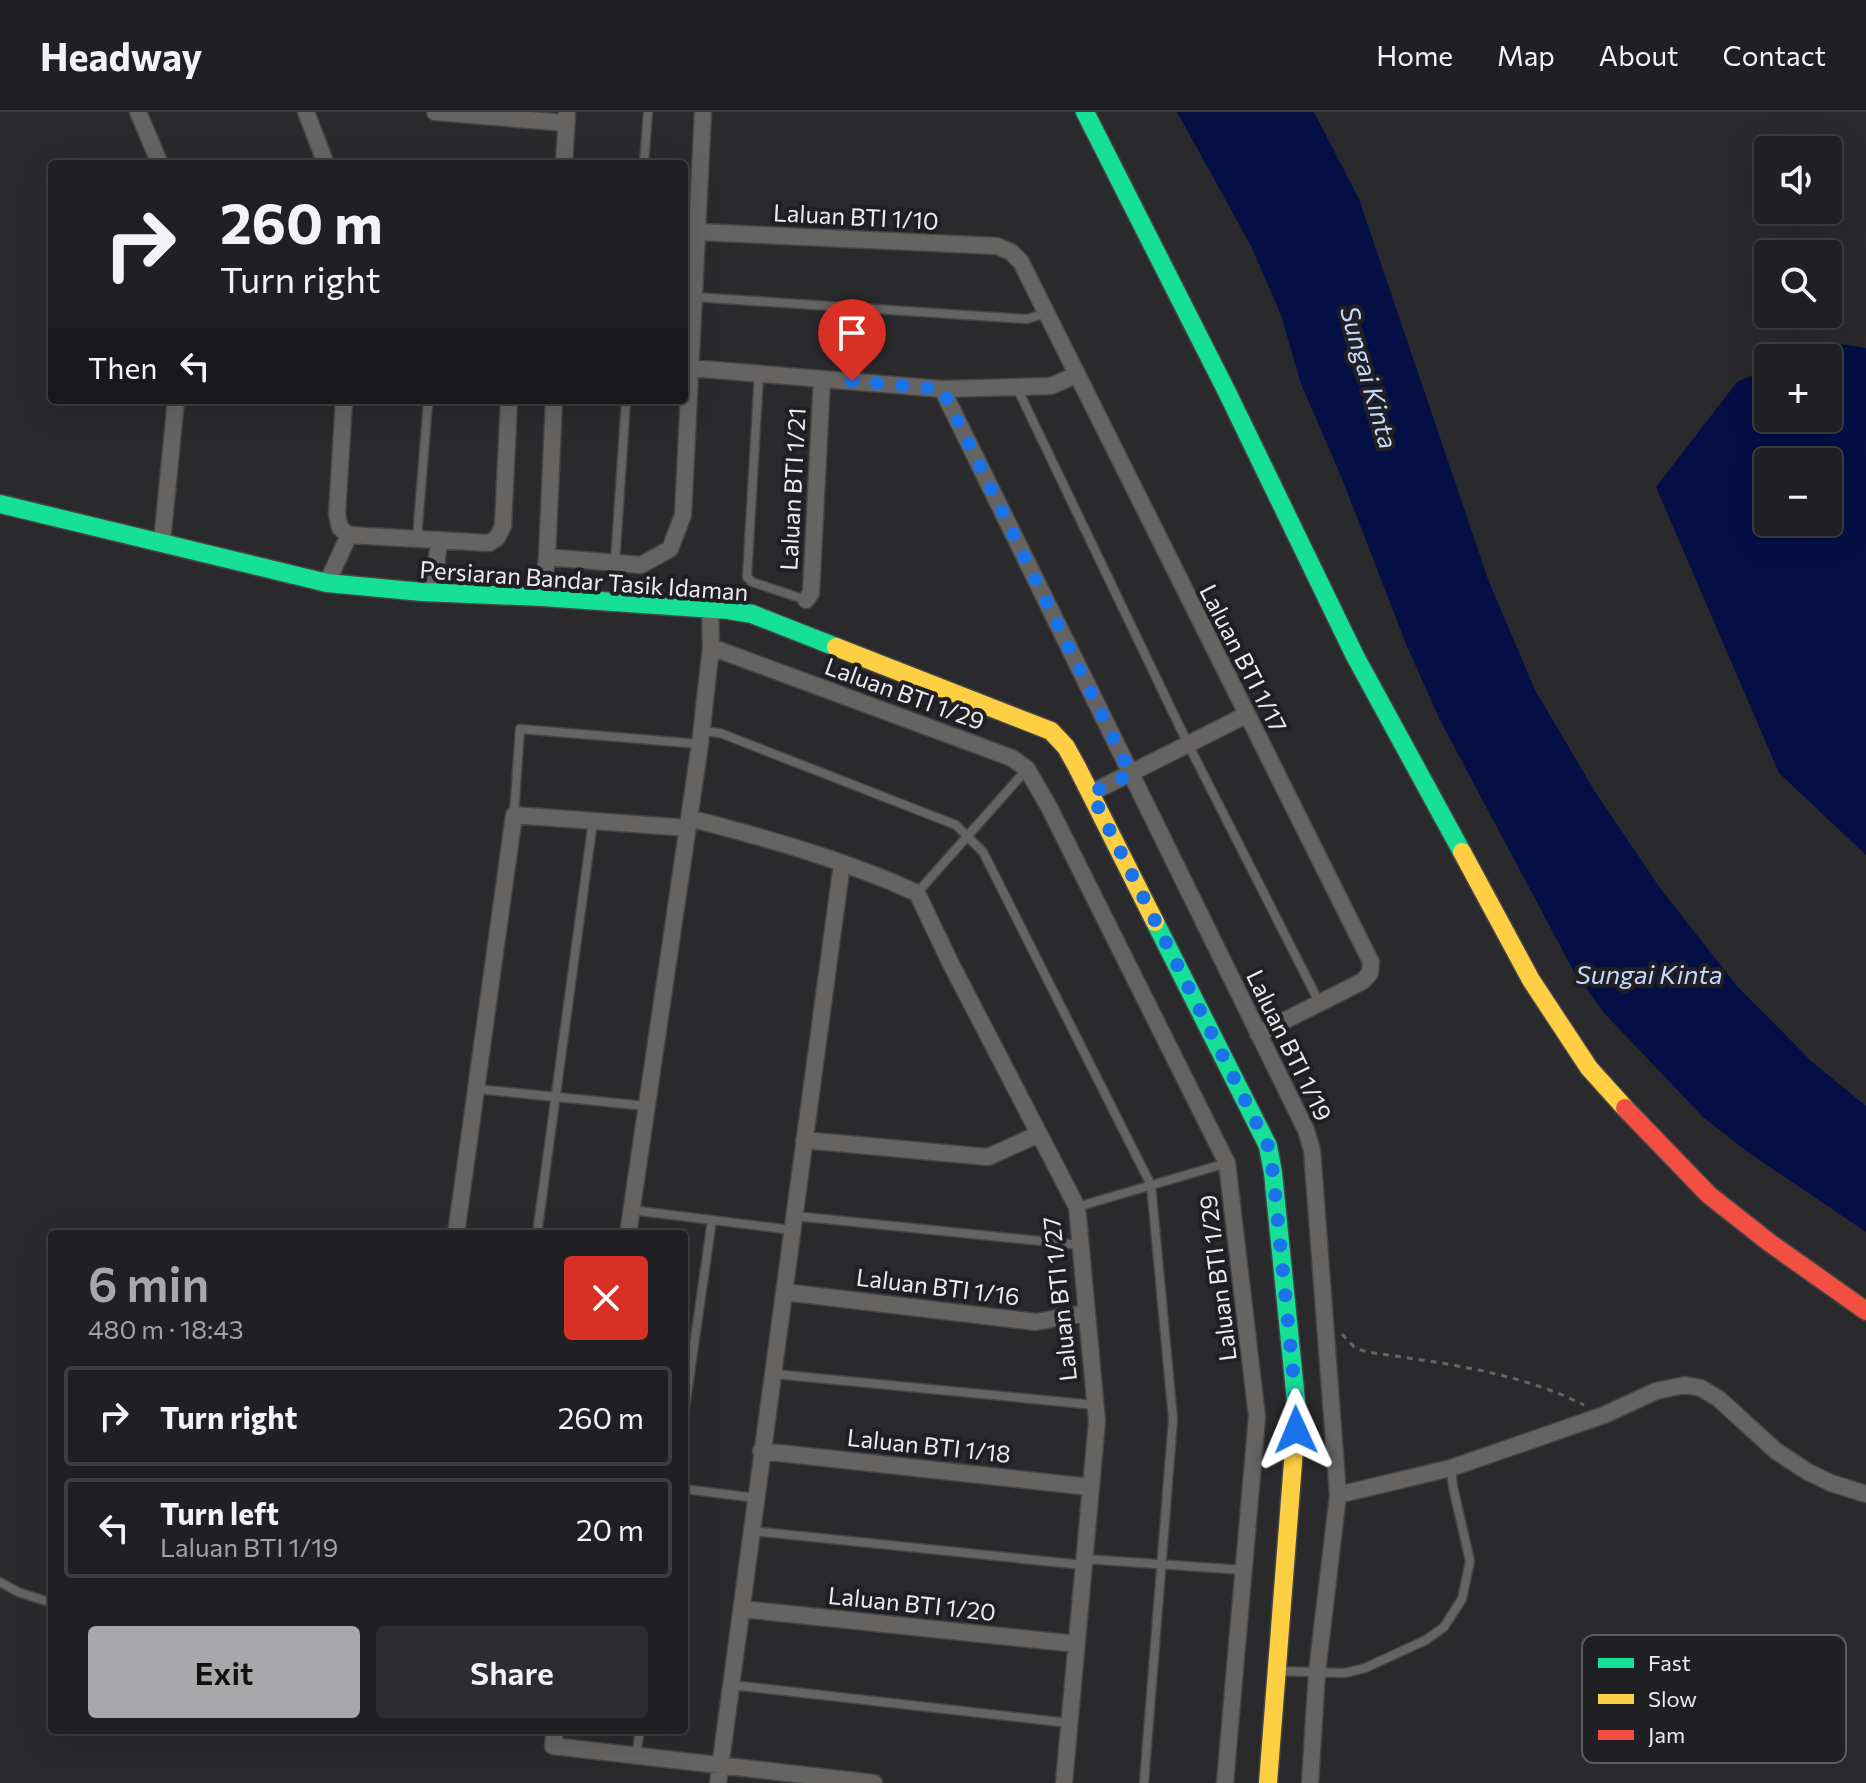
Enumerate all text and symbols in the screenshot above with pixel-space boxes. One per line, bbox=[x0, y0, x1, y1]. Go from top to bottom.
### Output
text: Headway bbox=[40, 32, 202, 79]
text: Home bbox=[1376, 38, 1453, 72]
text: Map bbox=[1497, 38, 1555, 72]
text: About bbox=[1599, 38, 1679, 72]
text: Contact bbox=[1723, 38, 1826, 72]
map controls bbox=[1754, 136, 1842, 536]
button: sound bbox=[1754, 136, 1842, 224]
text: 260 m bbox=[220, 187, 383, 256]
icon: right bbox=[88, 192, 192, 296]
street label: Laluan BTI 1/10 bbox=[773, 197, 939, 235]
button: search bbox=[1754, 240, 1842, 328]
text: Turn right bbox=[220, 256, 381, 300]
pin bbox=[818, 299, 886, 381]
water label: Sungai Kinta bbox=[1335, 302, 1405, 452]
icon: arrive bbox=[830, 311, 874, 355]
icon: left bbox=[173, 344, 217, 388]
button: + bbox=[1754, 344, 1842, 432]
text: Then bbox=[88, 348, 157, 385]
street label: Laluan BTI 1/21 bbox=[773, 407, 811, 571]
button: − bbox=[1754, 448, 1842, 536]
street label: Persiaran Bandar Tasik Idaman bbox=[419, 554, 749, 606]
street label: Laluan BTI 1/17 bbox=[1194, 579, 1294, 737]
street label: Laluan BTI 1/29 bbox=[821, 651, 989, 735]
water label: Sungai Kinta bbox=[1575, 958, 1723, 989]
street label: Laluan BTI 1/19 bbox=[1241, 965, 1339, 1125]
street label: Laluan BTI 1/29 bbox=[1192, 1193, 1242, 1363]
street label: Laluan BTI 1/27 bbox=[1036, 1215, 1082, 1383]
text: 6 min bbox=[88, 1253, 209, 1312]
button: close bbox=[564, 1256, 648, 1340]
street label: Laluan BTI 1/16 bbox=[855, 1262, 1021, 1310]
text: 480 m · 18:43 bbox=[88, 1313, 244, 1344]
position arrow bbox=[1254, 1388, 1338, 1472]
icon: right bbox=[92, 1394, 136, 1438]
text: Turn right bbox=[160, 1398, 297, 1435]
text: 260 m bbox=[558, 1398, 644, 1435]
street label: Laluan BTI 1/18 bbox=[846, 1422, 1012, 1468]
text: Turn left bbox=[160, 1494, 279, 1531]
icon: left bbox=[92, 1506, 136, 1550]
text: 20 m bbox=[576, 1510, 644, 1547]
text: Laluan BTI 1/19 bbox=[160, 1531, 338, 1562]
street label: Laluan BTI 1/20 bbox=[827, 1580, 997, 1626]
button: Exit bbox=[88, 1626, 360, 1718]
button: Share bbox=[376, 1626, 648, 1718]
legend bbox=[1582, 1635, 1846, 1763]
text: Fast bbox=[1648, 1649, 1691, 1676]
text: Slow bbox=[1648, 1685, 1697, 1712]
text: Jam bbox=[1648, 1721, 1685, 1748]

